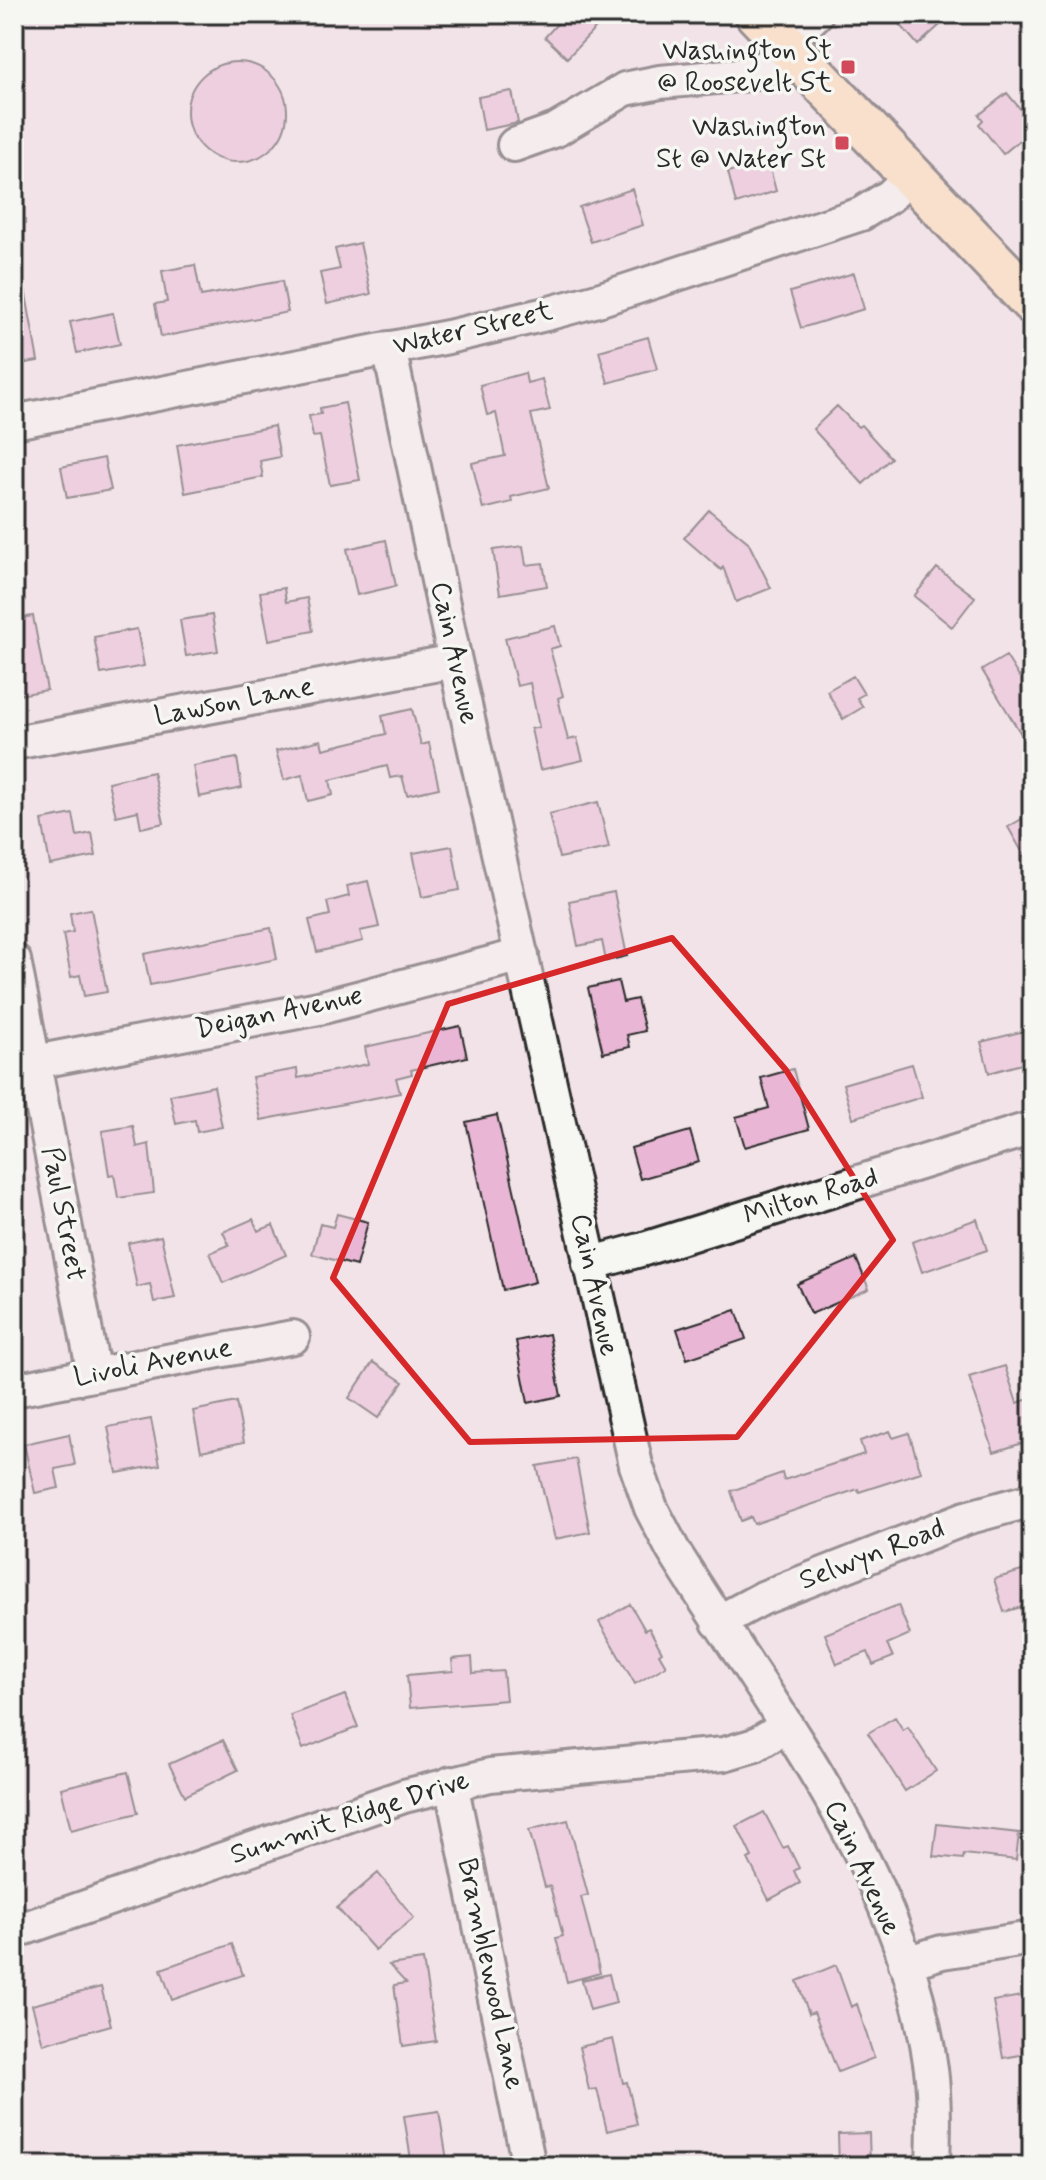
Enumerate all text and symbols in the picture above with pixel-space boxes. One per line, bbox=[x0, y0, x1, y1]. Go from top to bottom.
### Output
place label: Washington St @ Roosevelt St bbox=[657, 33, 833, 102]
marker: Washington St @ Roosevelt St bbox=[839, 58, 857, 76]
place label: Washington St @ Water St bbox=[656, 109, 826, 178]
marker: Washington St @ Water St bbox=[833, 134, 851, 152]
street label: Water Street bbox=[390, 293, 557, 365]
street label: Cain Avenue bbox=[421, 578, 487, 728]
street label: Lawson Lane bbox=[151, 668, 317, 736]
street label: Deigan Avenue bbox=[192, 977, 366, 1049]
street label: Paul Street bbox=[32, 1144, 94, 1284]
street label: Milton Road bbox=[739, 1159, 883, 1235]
street label: Cain Avenue bbox=[561, 1210, 627, 1360]
street label: Livoli Avenue bbox=[71, 1330, 235, 1396]
street label: Selwyn Road bbox=[794, 1510, 950, 1600]
street label: Summit Ridge Drive bbox=[226, 1762, 474, 1874]
street label: Cain Avenue bbox=[815, 1795, 909, 1941]
street label: Bramblewood Lane bbox=[447, 1855, 533, 2093]

